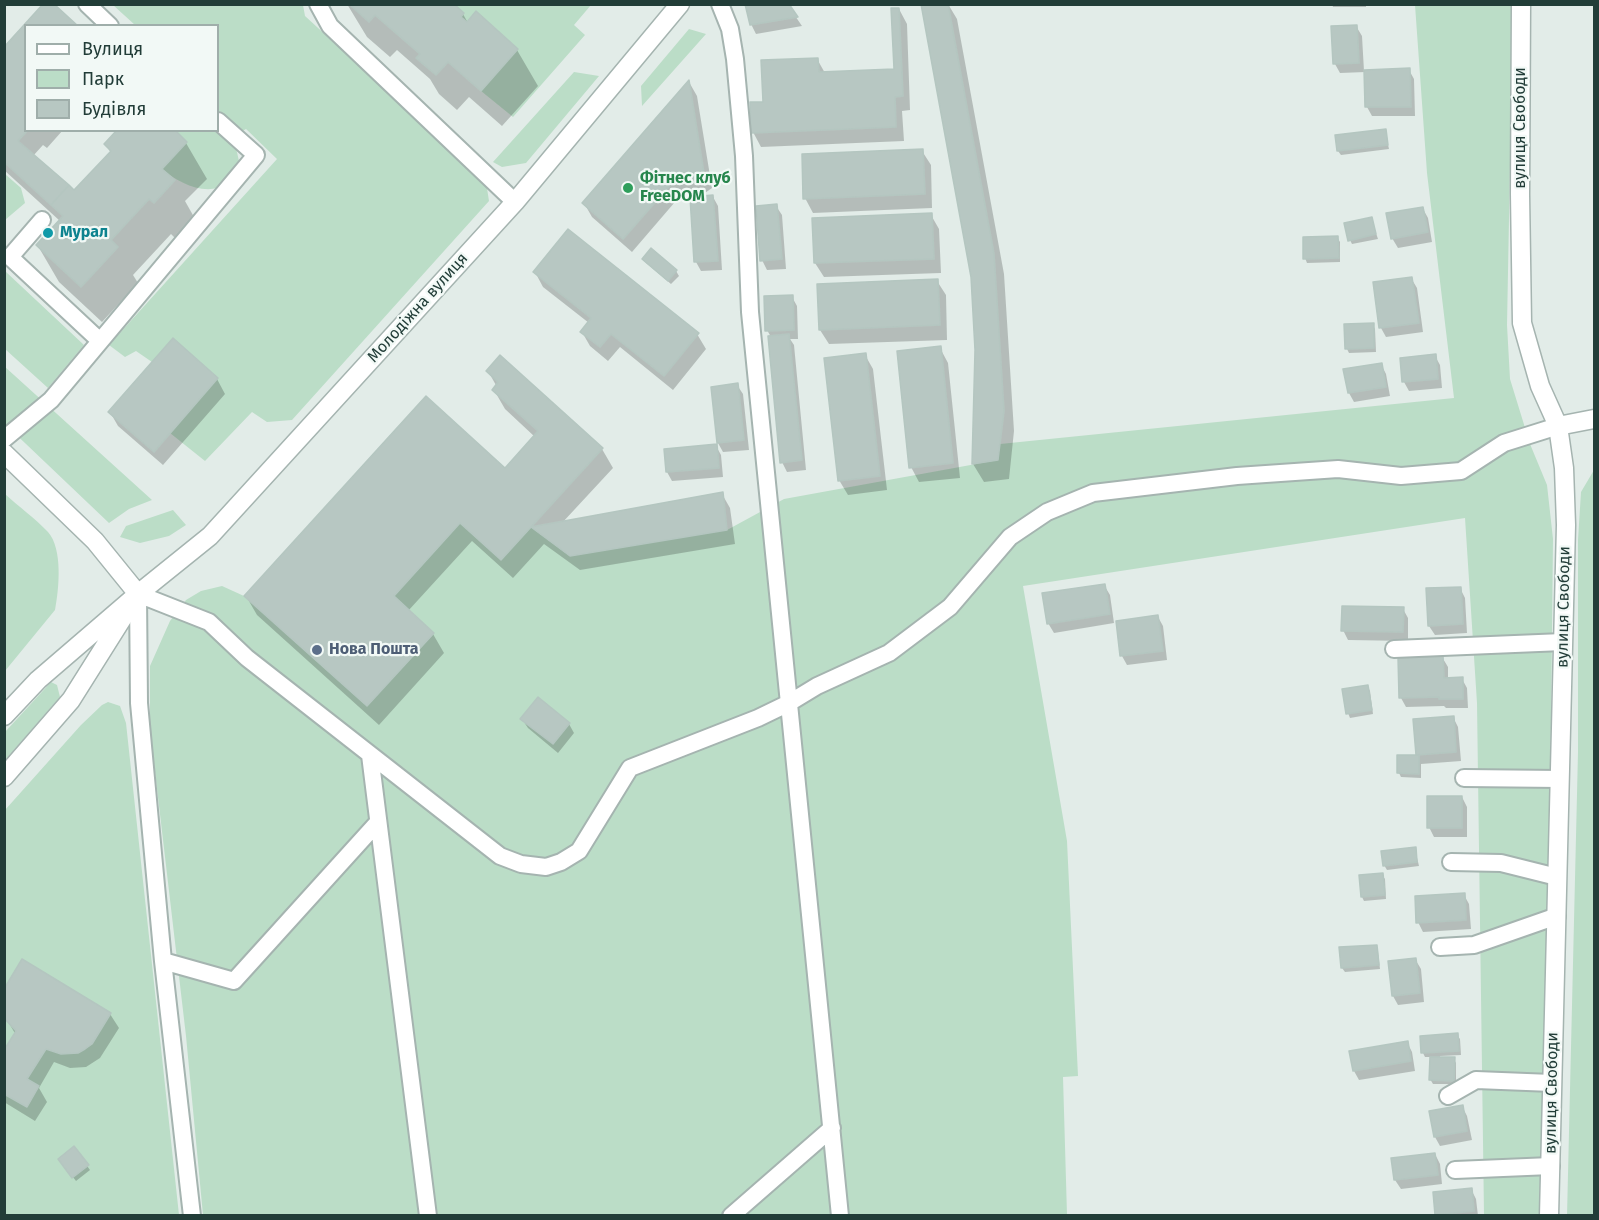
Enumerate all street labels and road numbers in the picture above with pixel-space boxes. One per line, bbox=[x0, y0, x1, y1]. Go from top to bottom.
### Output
street label: вулиця Свободи bbox=[1511, 67, 1531, 189]
street label: Молодіжна вулиця bbox=[364, 249, 472, 367]
street label: вулиця Свободи bbox=[1553, 546, 1575, 668]
street label: вулиця Свободи bbox=[1541, 1032, 1563, 1154]

